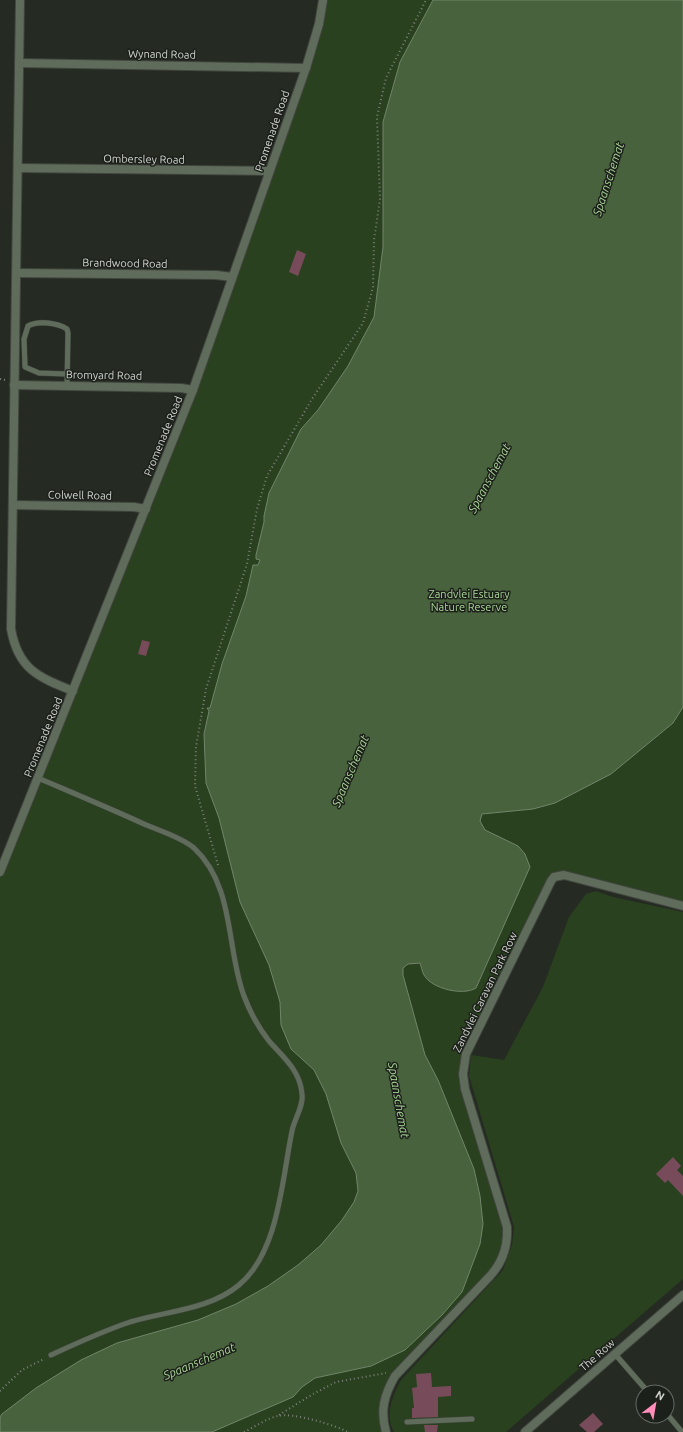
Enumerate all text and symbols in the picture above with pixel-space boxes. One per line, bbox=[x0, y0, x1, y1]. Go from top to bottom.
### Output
street label: Wynand Road bbox=[128, 47, 196, 61]
street label: Promenade Road bbox=[252, 89, 292, 173]
water label: Spaanschemat bbox=[590, 140, 626, 218]
street label: Ombersley Road bbox=[103, 152, 185, 166]
street label: Brandwood Road bbox=[82, 256, 168, 270]
street label: Bromyard Road bbox=[66, 368, 142, 382]
street label: Promenade Road bbox=[142, 394, 184, 478]
water label: Spaanschemat bbox=[465, 441, 513, 516]
street label: Colwell Road bbox=[48, 488, 112, 502]
park label: Zandvlei Estuary Nature Reserve bbox=[428, 588, 510, 613]
street label: Promenade Road bbox=[22, 695, 64, 779]
water label: Spaanschemat bbox=[329, 733, 371, 810]
street label: Zandvlei Caravan Park Row bbox=[451, 929, 520, 1054]
water label: Spaanschemat bbox=[386, 1060, 412, 1139]
street label: The Row bbox=[577, 1336, 617, 1374]
water label: Spaanschemat bbox=[160, 1340, 237, 1382]
north arrow bbox=[635, 1384, 675, 1424]
text: N bbox=[654, 1388, 667, 1403]

